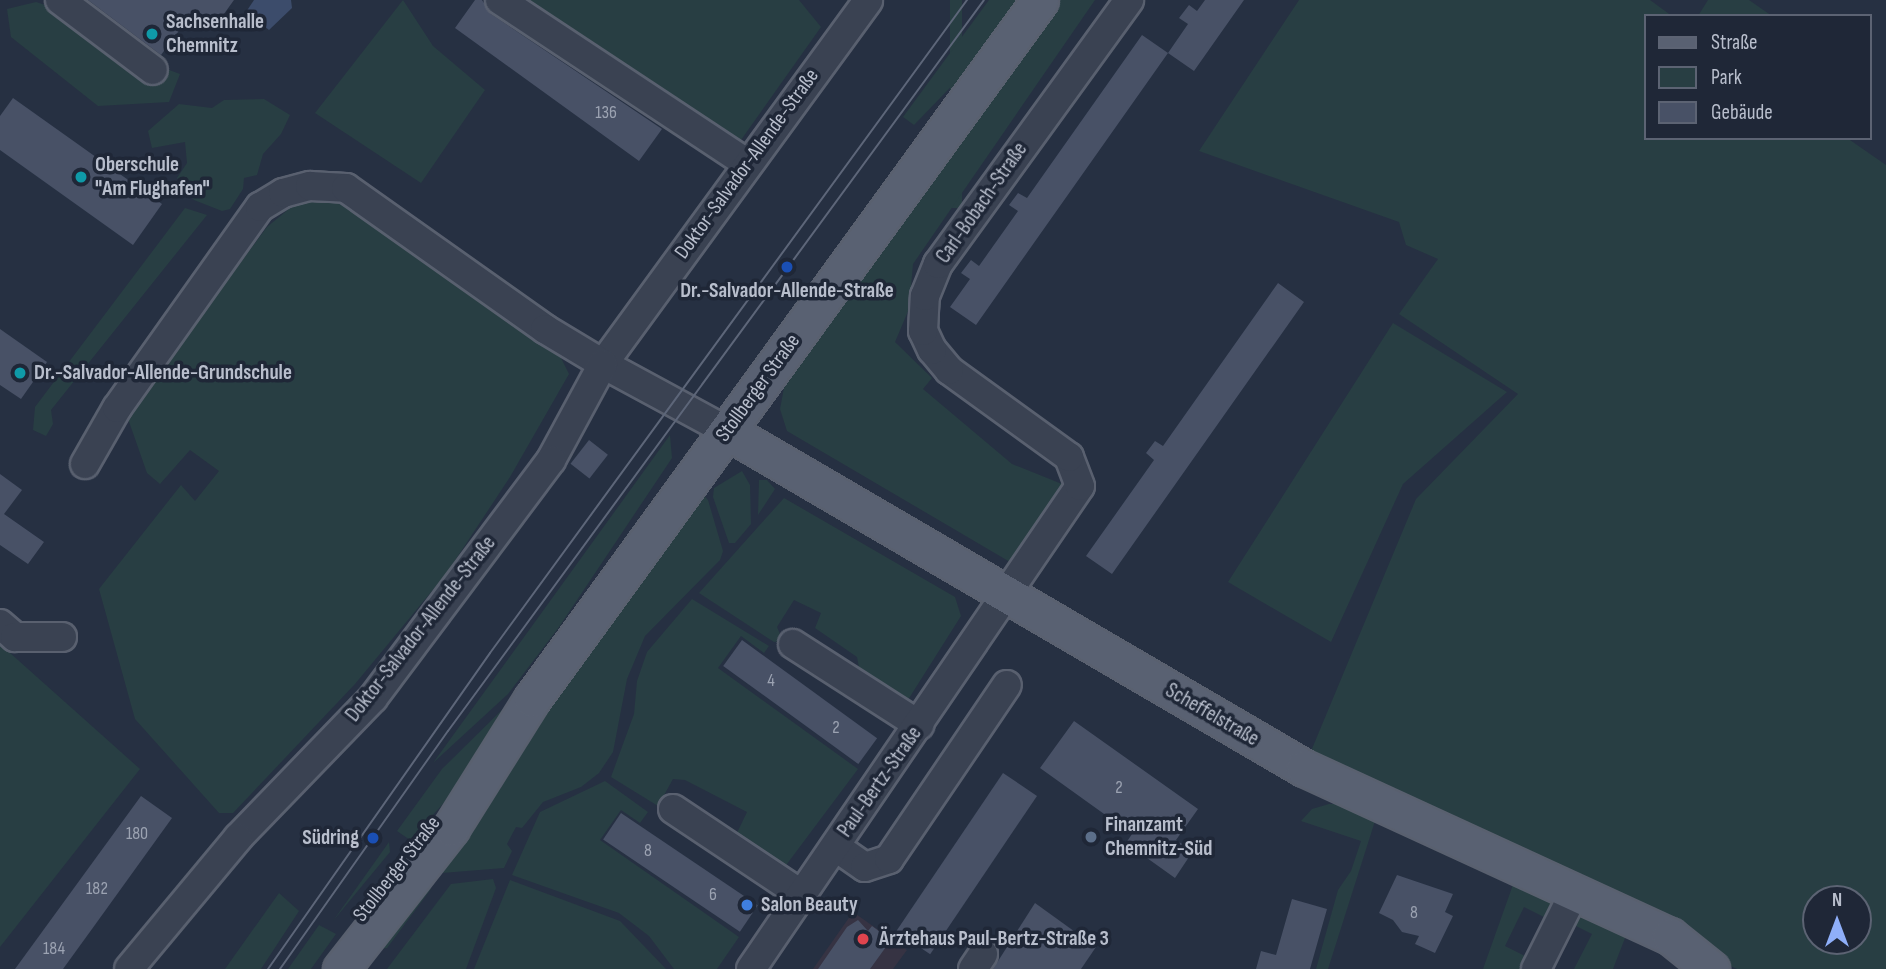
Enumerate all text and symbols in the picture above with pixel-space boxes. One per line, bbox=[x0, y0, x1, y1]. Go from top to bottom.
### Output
place label: Sachsenhalle Chemnitz bbox=[166, 9, 264, 59]
legend bbox=[1644, 14, 1872, 140]
marker: Sachsenhalle Chemnitz bbox=[144, 26, 160, 42]
text: Straße bbox=[1711, 30, 1757, 55]
street label: Doktor-Salvador-Allende-Straße bbox=[670, 64, 824, 264]
text: Park bbox=[1711, 65, 1742, 90]
text: Gebäude bbox=[1711, 100, 1773, 125]
house number: 136 bbox=[595, 102, 617, 124]
street label: Carl-Bobach-Straße bbox=[931, 138, 1033, 268]
place label: Oberschule "Am Flughafen" bbox=[95, 152, 210, 202]
marker: Oberschule "Am Flughafen" bbox=[73, 169, 89, 185]
marker: Dr.-Salvador-Allende-Straße bbox=[779, 259, 795, 275]
place label: Dr.-Salvador-Allende-Straße bbox=[680, 278, 894, 304]
street label: Stollberger Straße bbox=[711, 329, 805, 447]
place label: Dr.-Salvador-Allende-Grundschule bbox=[34, 360, 292, 386]
marker: Dr.-Salvador-Allende-Grundschule bbox=[12, 365, 28, 381]
street label: Doktor-Salvador-Allende-Straße bbox=[341, 531, 501, 727]
house number: 4 bbox=[767, 670, 775, 692]
street label: Scheffelstraße bbox=[1161, 678, 1263, 752]
house number: 2 bbox=[832, 717, 840, 739]
street label: Paul-Bertz-Straße bbox=[833, 722, 927, 842]
house number: 2 bbox=[1115, 777, 1123, 799]
street label: Stollberger Straße bbox=[348, 811, 446, 927]
place label: Finanzamt Chemnitz-Süd bbox=[1105, 812, 1212, 862]
house number: 180 bbox=[126, 823, 148, 845]
place label: Südring bbox=[302, 825, 359, 851]
marker: Finanzamt Chemnitz-Süd bbox=[1083, 829, 1099, 845]
marker: Südring bbox=[365, 830, 381, 846]
house number: 8 bbox=[644, 840, 652, 862]
house number: 182 bbox=[86, 878, 108, 900]
house number: 6 bbox=[709, 884, 717, 906]
north arrow bbox=[1802, 885, 1872, 955]
text: N bbox=[1832, 889, 1842, 912]
place label: Salon Beauty bbox=[761, 892, 858, 918]
marker: Salon Beauty bbox=[739, 897, 755, 913]
house number: 8 bbox=[1410, 902, 1418, 924]
place label: Ärztehaus Paul-Bertz-Straße 3 bbox=[879, 926, 1109, 952]
marker: Ärztehaus Paul-Bertz-Straße 3 bbox=[853, 929, 873, 949]
house number: 184 bbox=[43, 938, 65, 960]

